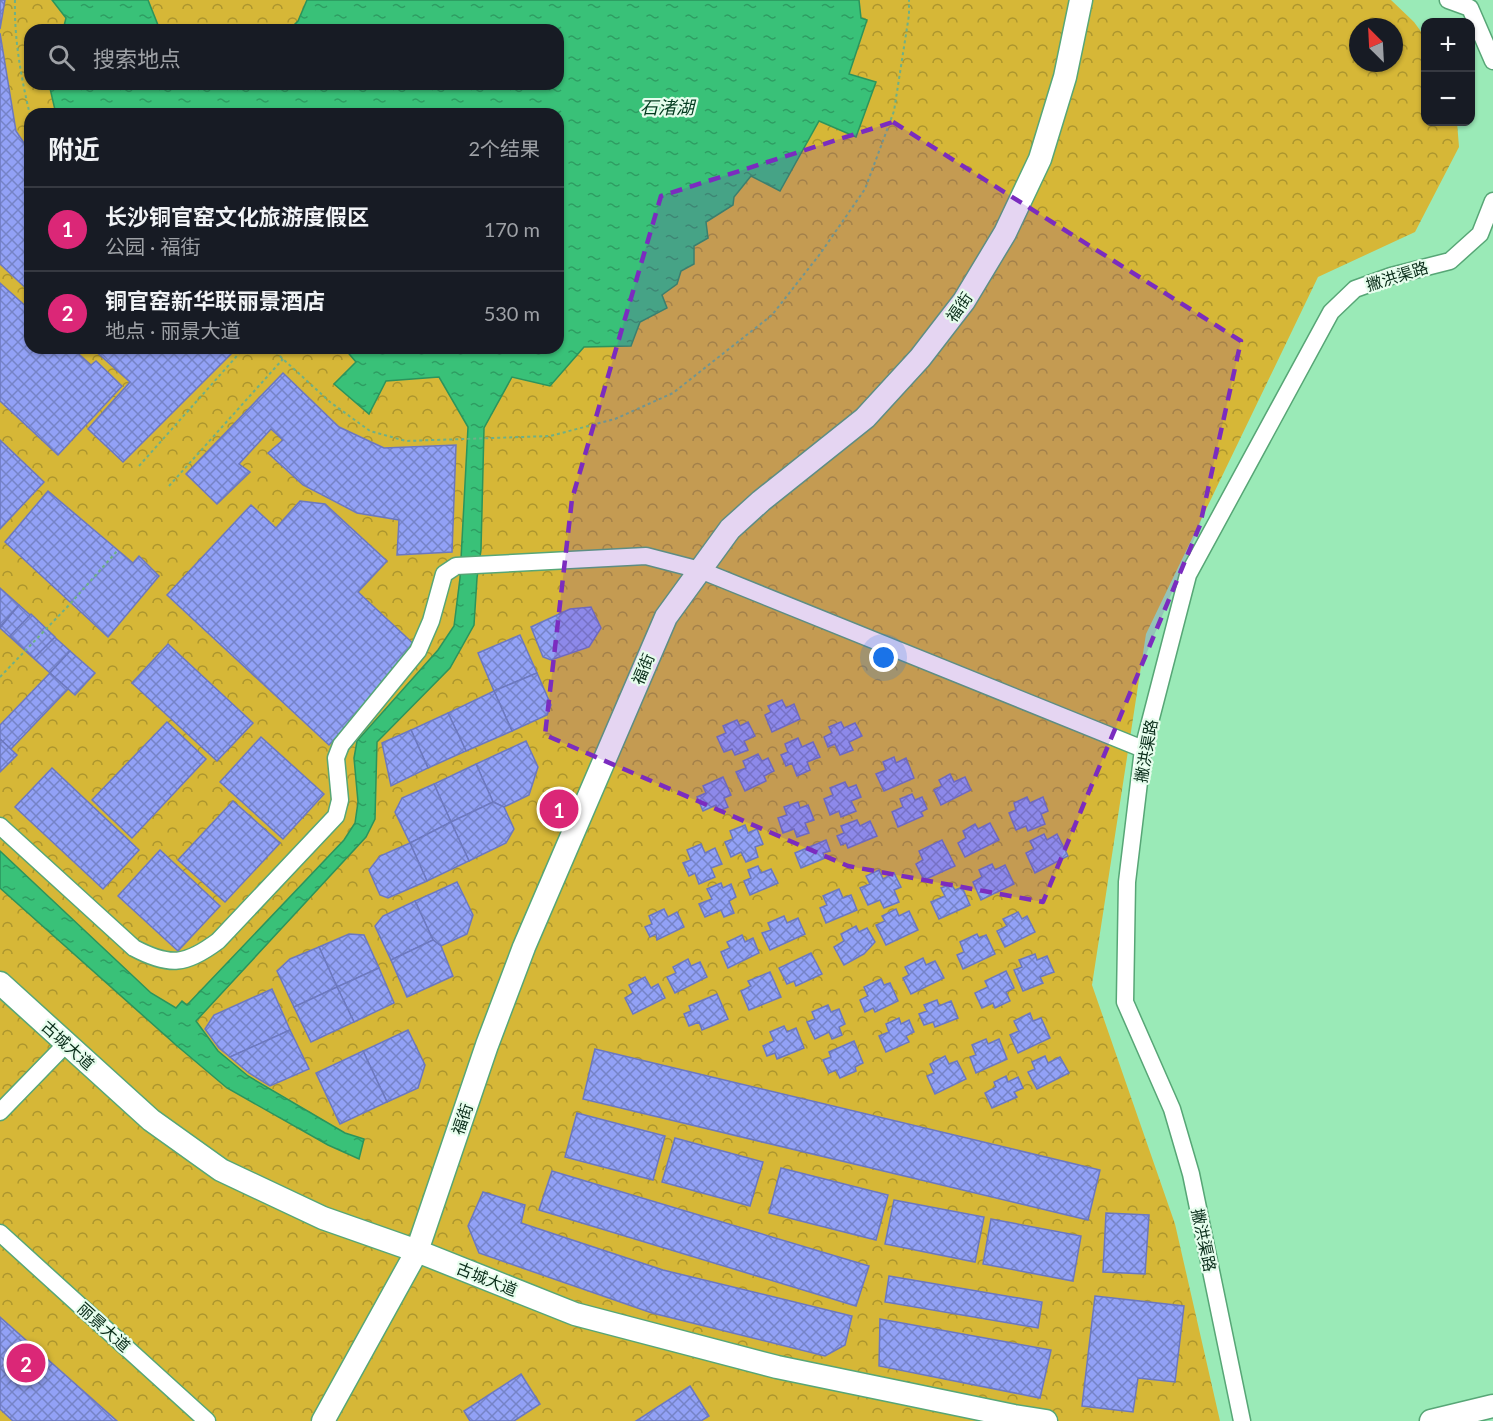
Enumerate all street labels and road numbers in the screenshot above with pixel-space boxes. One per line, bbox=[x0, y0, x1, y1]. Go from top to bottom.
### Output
street label: 撇洪渠路 bbox=[1363, 257, 1430, 294]
street label: 福街 bbox=[942, 288, 976, 325]
street label: 福街 bbox=[628, 650, 658, 687]
street label: 撇洪渠路 bbox=[1131, 718, 1160, 784]
street label: 古城大道 bbox=[38, 1016, 98, 1073]
street label: 福街 bbox=[447, 1101, 476, 1137]
street label: 撇洪渠路 bbox=[1189, 1207, 1220, 1273]
street label: 古城大道 bbox=[454, 1258, 520, 1299]
street label: 丽景大道 bbox=[74, 1298, 134, 1355]

